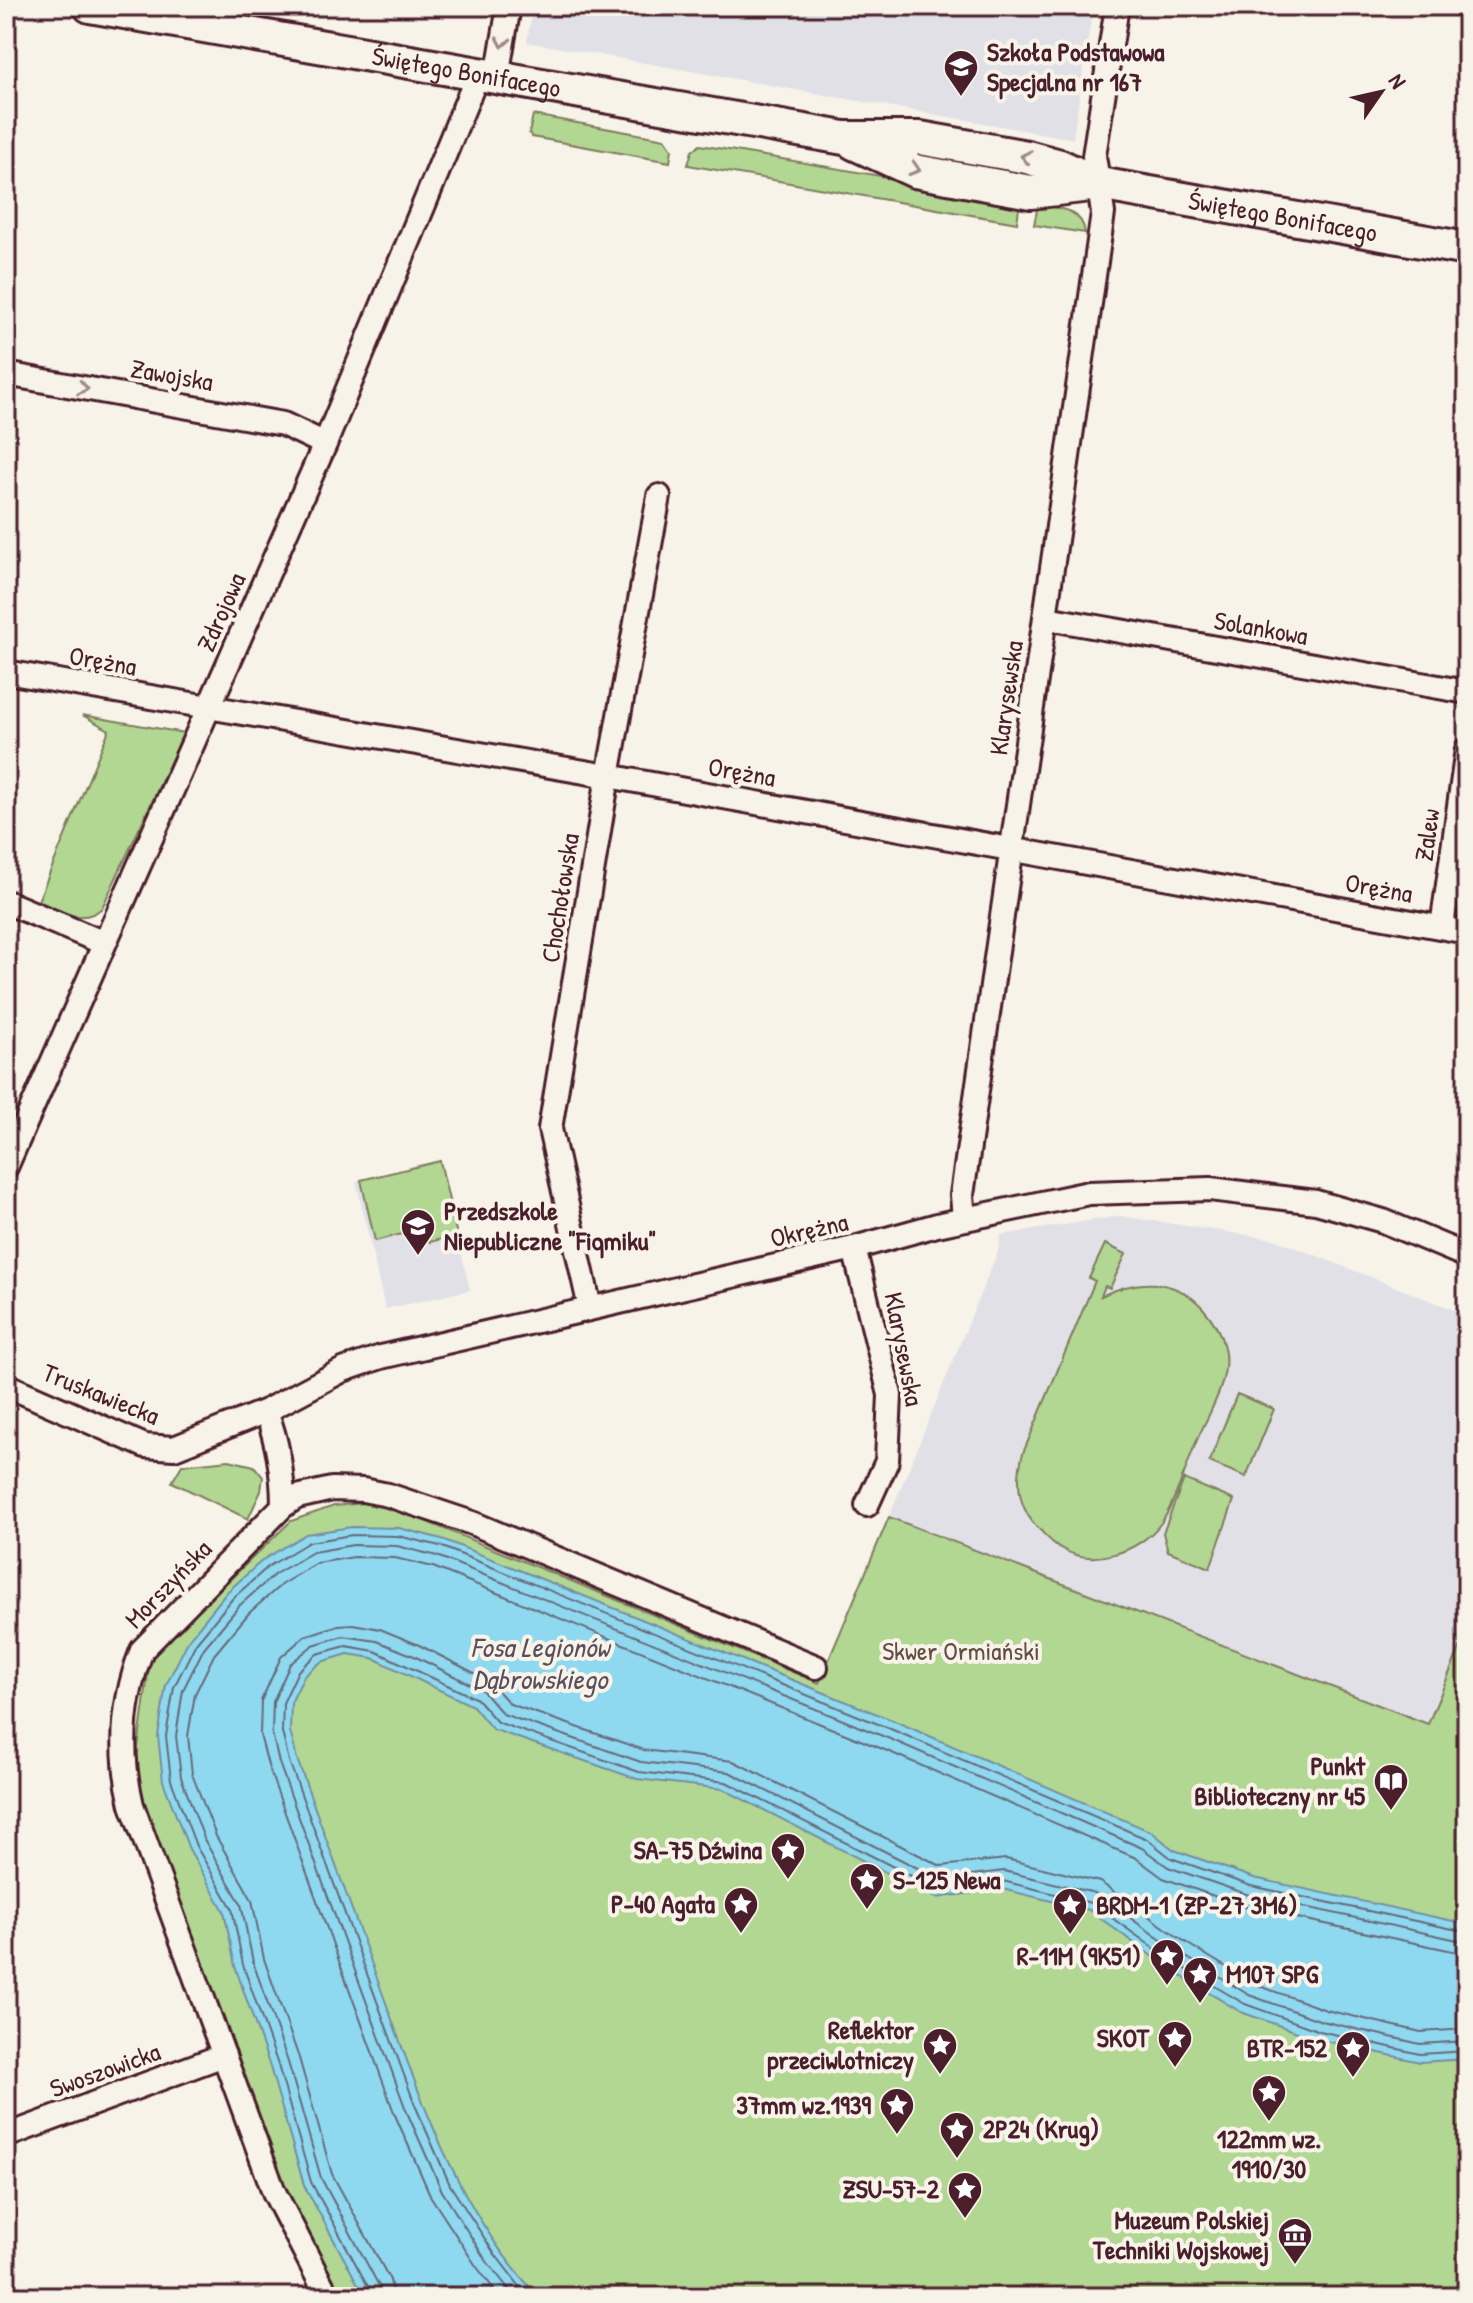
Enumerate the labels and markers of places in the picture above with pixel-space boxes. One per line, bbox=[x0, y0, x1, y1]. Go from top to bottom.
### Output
place label: Szkoła Podstawowa Specjalna nr 167 bbox=[987, 34, 1165, 100]
school or university icon: Szkoła Podstawowa Specjalna nr 167 bbox=[942, 48, 980, 98]
place label: Przedszkole Niepubliczne "Fiqmiku" bbox=[444, 1193, 656, 1259]
school or university icon: Przedszkole Niepubliczne "Fiqmiku" bbox=[399, 1207, 437, 1257]
place label: Punkt Biblioteczny nr 45 bbox=[1194, 1748, 1366, 1814]
library icon: Punkt Biblioteczny nr 45 bbox=[1372, 1762, 1410, 1812]
place icon: SA-75 Dźwina bbox=[769, 1831, 807, 1881]
place label: SA-75 Dźwina bbox=[634, 1832, 763, 1867]
place icon: S-125 Newa bbox=[848, 1861, 886, 1911]
place label: S-125 Newa bbox=[893, 1862, 1001, 1897]
place icon: P-40 Agata bbox=[722, 1885, 760, 1935]
place label: P-40 Agata bbox=[611, 1886, 716, 1922]
place icon: BRDM-1 (ZP-27 3M6) bbox=[1051, 1886, 1089, 1936]
place label: BRDM-1 (ZP-27 3M6) bbox=[1096, 1887, 1298, 1922]
place icon: R-11M (9K51) bbox=[1148, 1937, 1186, 1987]
place label: R-11M (9K51) bbox=[1017, 1938, 1141, 1973]
place icon: M107 SPG bbox=[1181, 1955, 1219, 2005]
place label: M107 SPG bbox=[1226, 1956, 1319, 1991]
place label: Reflektor przeciwlotniczy bbox=[767, 2012, 915, 2078]
place icon: SKOT bbox=[1156, 2019, 1194, 2069]
place label: SKOT bbox=[1097, 2020, 1150, 2055]
place icon: Reflektor przeciwlotniczy bbox=[921, 2026, 959, 2076]
place icon: BTR-152 bbox=[1334, 2029, 1372, 2079]
place label: BTR-152 bbox=[1247, 2030, 1328, 2065]
place icon: 122mm wz. 1910/30 bbox=[1250, 2073, 1288, 2123]
place icon: 37mm wz.1939 bbox=[878, 2086, 916, 2136]
place label: 37mm wz.1939 bbox=[736, 2087, 871, 2122]
place icon: 2P24 (Krug) bbox=[938, 2110, 976, 2160]
place label: 2P24 (Krug) bbox=[983, 2111, 1099, 2147]
place label: 122mm wz. 1910/30 bbox=[1217, 2121, 1321, 2186]
place icon: ZSU-57-2 bbox=[946, 2170, 984, 2220]
place label: ZSU-57-2 bbox=[843, 2171, 940, 2206]
place label: Muzeum Polskiej Techniki Wojskowej bbox=[1092, 2202, 1269, 2267]
museum icon: Muzeum Polskiej Techniki Wojskowej bbox=[1276, 2216, 1314, 2266]

